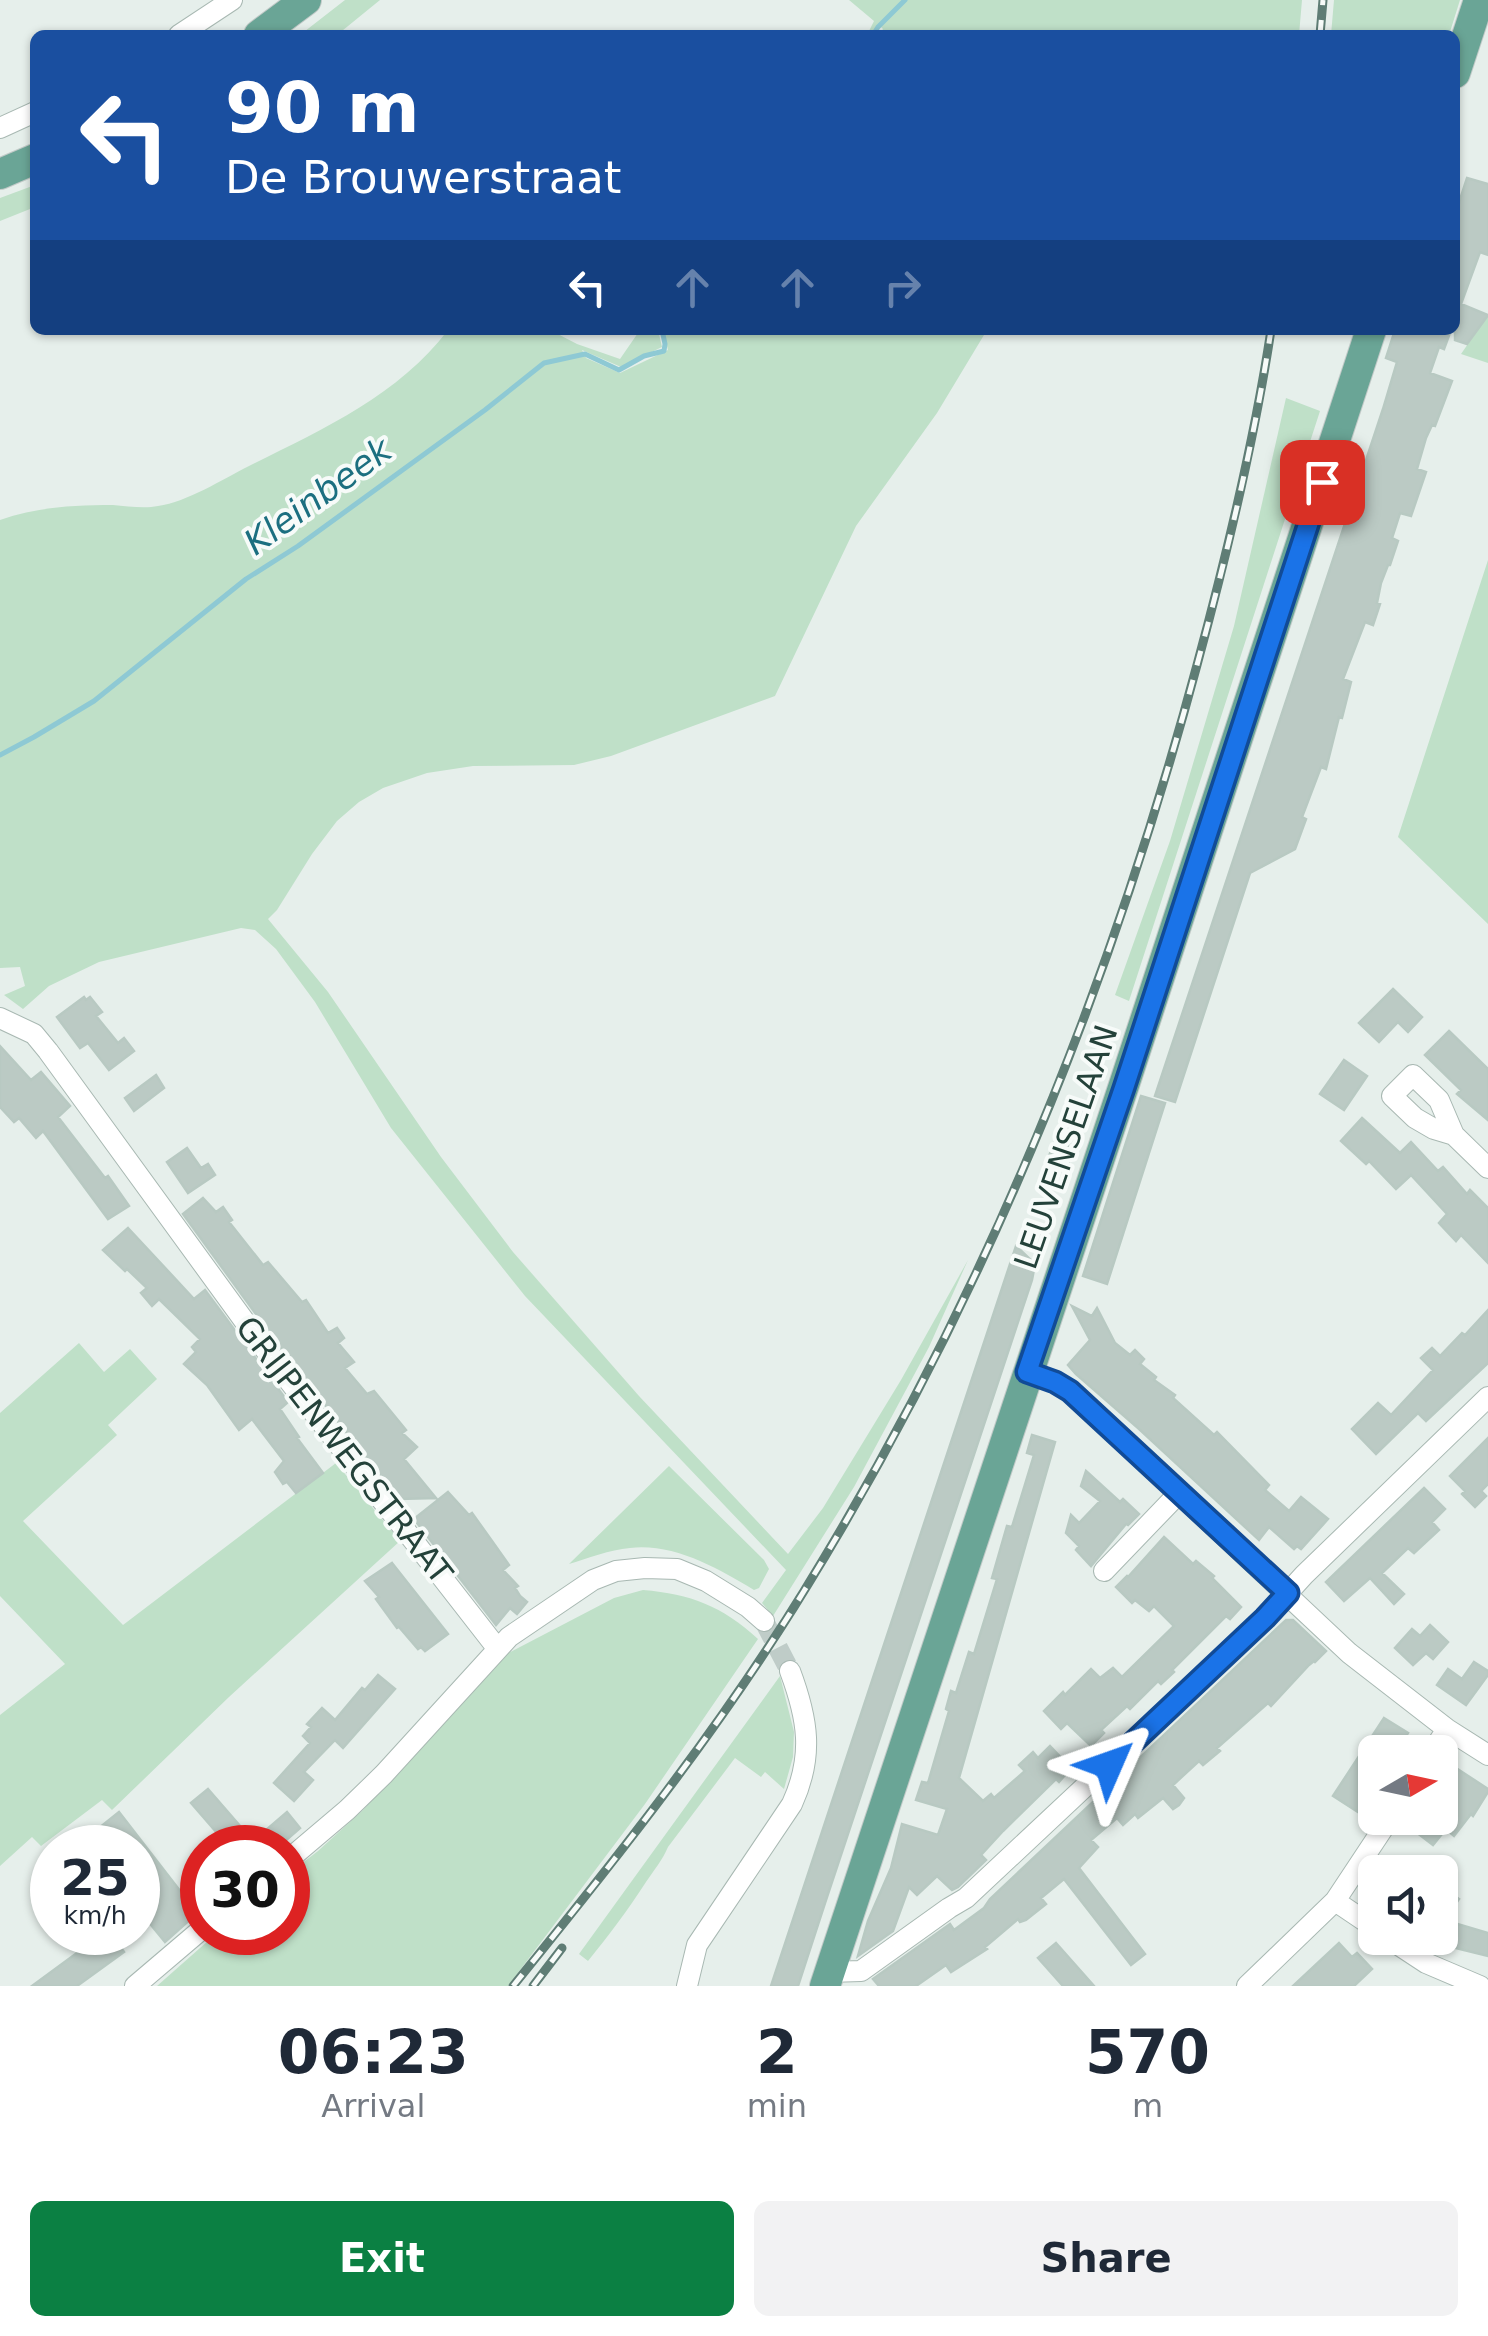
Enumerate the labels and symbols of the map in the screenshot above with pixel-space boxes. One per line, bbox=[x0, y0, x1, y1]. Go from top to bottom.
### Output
water label: Kleinbeek bbox=[237, 428, 401, 563]
pin bbox=[1280, 440, 1365, 525]
street label: LEUVENSELAAN bbox=[1006, 1020, 1126, 1274]
street label: GRIJPENWEGSTRAAT bbox=[228, 1309, 460, 1592]
position arrow bbox=[1057, 1713, 1161, 1817]
north arrow bbox=[1358, 1735, 1458, 1835]
speed limit sign: 30 bbox=[180, 1825, 310, 1955]

